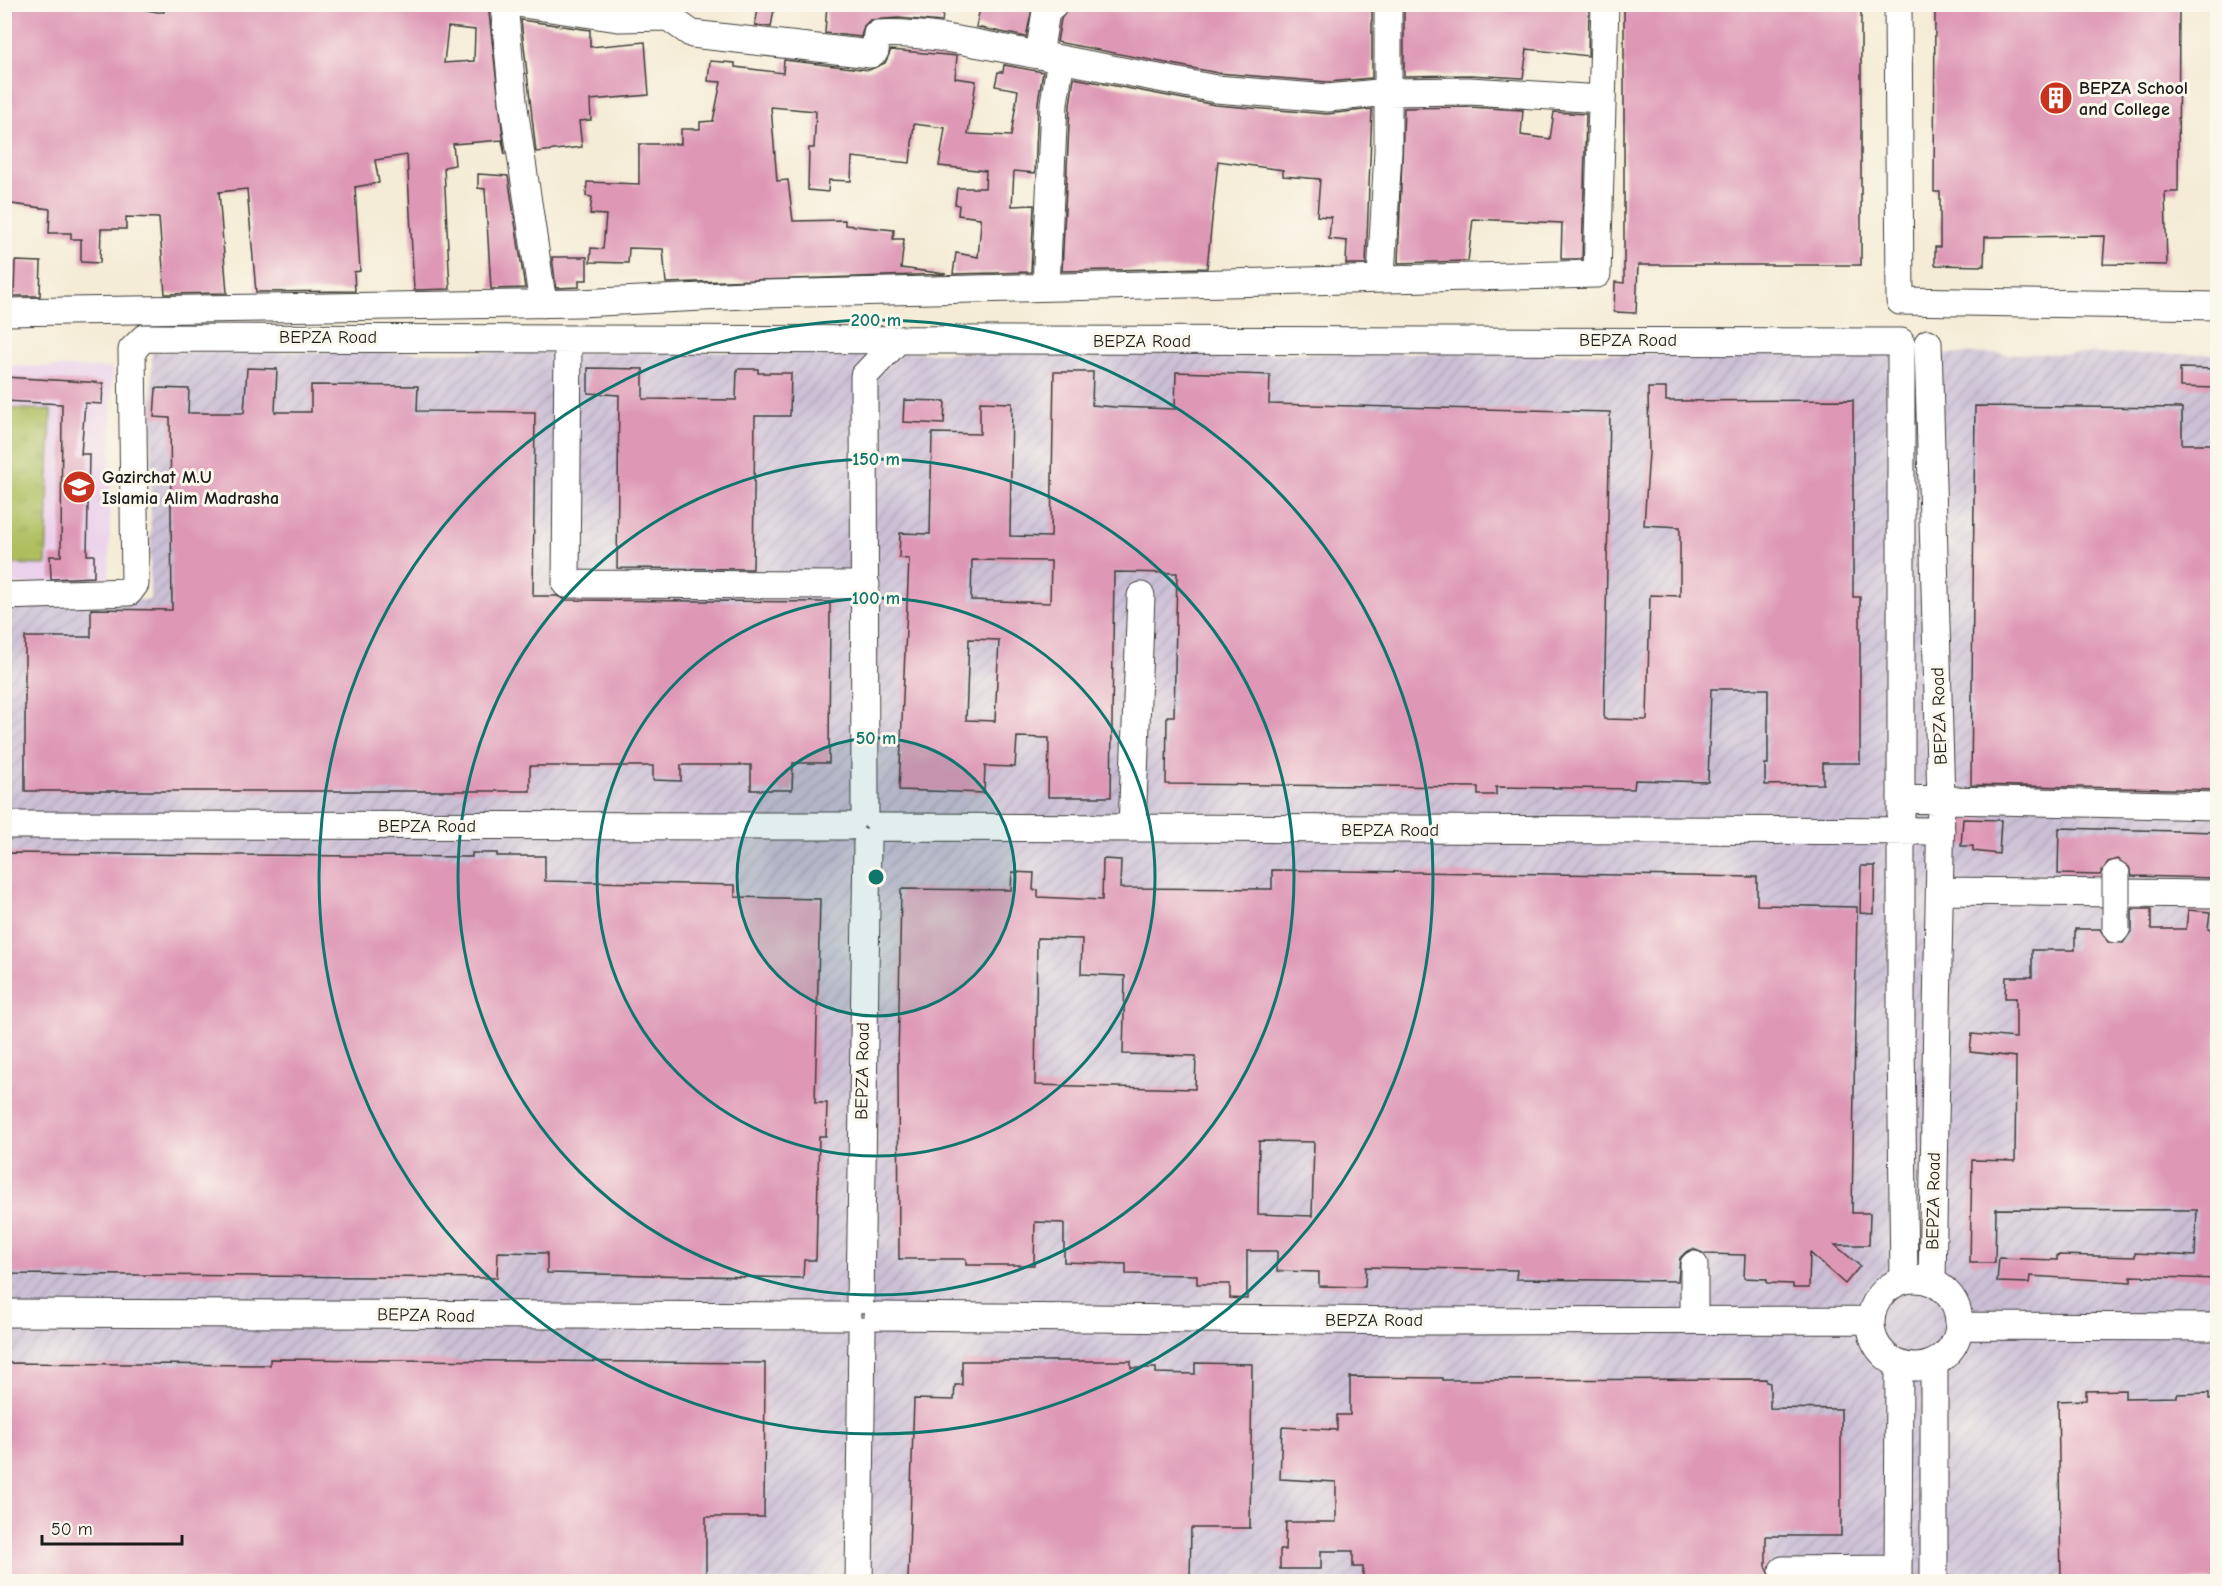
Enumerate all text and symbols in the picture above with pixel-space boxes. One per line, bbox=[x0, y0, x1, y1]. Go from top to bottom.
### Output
place label: BEPZA School and College bbox=[2079, 78, 2188, 120]
building icon: BEPZA School and College bbox=[2038, 80, 2074, 116]
text: 200 m bbox=[851, 310, 901, 331]
street label: BEPZA Road bbox=[279, 327, 377, 348]
street label: BEPZA Road bbox=[1579, 330, 1677, 351]
street label: BEPZA Road bbox=[1093, 331, 1191, 352]
text: 150 m bbox=[852, 449, 900, 470]
place label: Gazirchat M.U Islamia Alim Madrasha bbox=[102, 467, 279, 509]
school or university icon: Gazirchat M.U Islamia Alim Madrasha bbox=[61, 469, 97, 505]
text: 100 m bbox=[852, 588, 900, 609]
street label: BEPZA Road bbox=[1927, 667, 1952, 765]
text: 50 m bbox=[856, 728, 896, 749]
street label: BEPZA Road bbox=[378, 816, 476, 837]
street label: BEPZA Road bbox=[1341, 820, 1439, 841]
centre of rings bbox=[866, 867, 886, 887]
street label: BEPZA Road bbox=[851, 1022, 874, 1120]
street label: BEPZA Road bbox=[1922, 1152, 1945, 1250]
street label: BEPZA Road bbox=[377, 1304, 475, 1327]
street label: BEPZA Road bbox=[1325, 1310, 1423, 1331]
scale bar bbox=[42, 1508, 182, 1546]
text: 50 m bbox=[51, 1519, 93, 1540]

